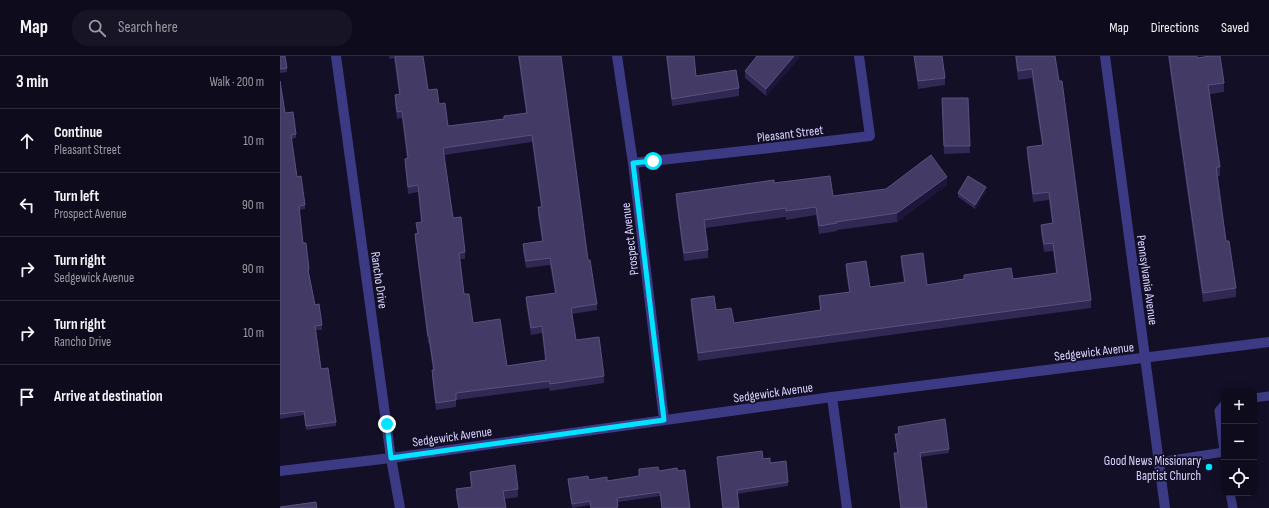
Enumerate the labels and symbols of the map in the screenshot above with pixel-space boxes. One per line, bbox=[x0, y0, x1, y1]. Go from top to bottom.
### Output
street label: Pleasant Street bbox=[756, 122, 824, 146]
route start bbox=[644, 152, 662, 170]
street label: Prospect Avenue bbox=[618, 202, 642, 276]
street label: Pennsylvania Avenue bbox=[1133, 234, 1161, 326]
street label: Rancho Drive bbox=[367, 251, 391, 310]
street label: Sedgewick Avenue bbox=[1053, 339, 1135, 365]
street label: Sedgewick Avenue bbox=[732, 379, 814, 406]
route end bbox=[378, 415, 396, 433]
street label: Sedgewick Avenue bbox=[411, 423, 493, 450]
place label: Good News Missionary Baptist Church bbox=[1104, 453, 1201, 484]
marker: Good News Missionary Baptist Church bbox=[1204, 462, 1214, 472]

